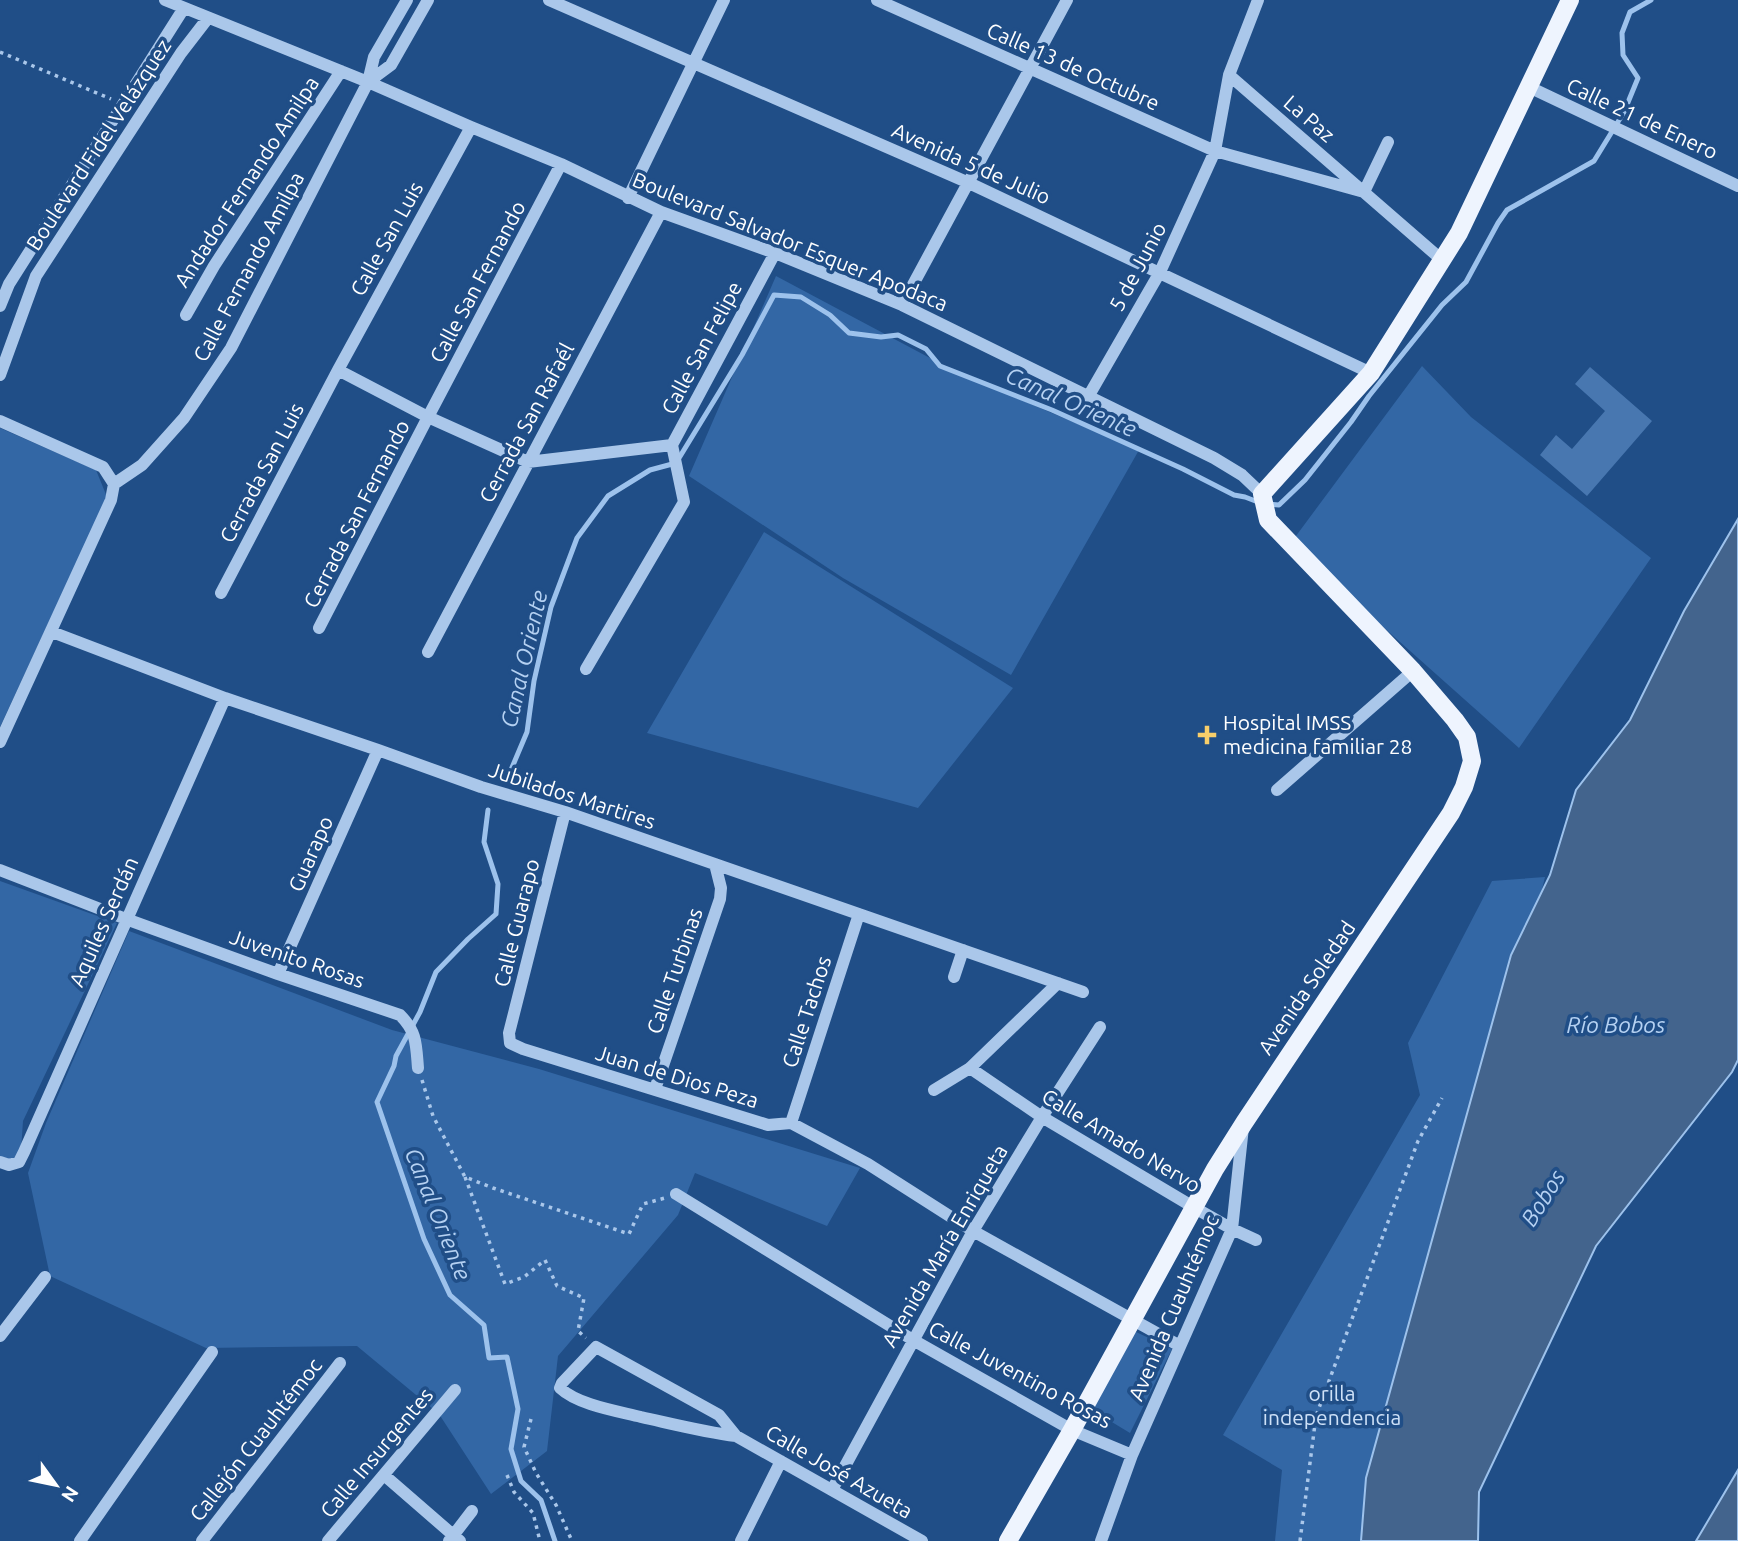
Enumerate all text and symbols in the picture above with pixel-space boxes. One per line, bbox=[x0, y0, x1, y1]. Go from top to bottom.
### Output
street label: Calle 13 de Octubre bbox=[983, 17, 1163, 115]
street label: Boulevard Fidel Velázquez bbox=[21, 35, 175, 254]
street label: Andador Fernando Amilpa bbox=[169, 72, 323, 291]
street label: Calle 21 de Enero bbox=[1563, 73, 1722, 164]
street label: La Paz bbox=[1279, 90, 1340, 147]
street label: Avenida 5 de Julio bbox=[889, 117, 1054, 209]
street label: Boulevard Salvador Esquer Apodaca bbox=[629, 167, 951, 315]
street label: Calle Fernando Amilpa bbox=[188, 168, 308, 365]
street label: Calle San Luis bbox=[345, 177, 427, 300]
street label: Calle San Fernando bbox=[424, 197, 530, 366]
street label: 5 de Junio bbox=[1104, 218, 1170, 315]
street label: Calle San Felipe bbox=[656, 277, 746, 418]
street label: Cerrada San Rafaél bbox=[474, 339, 578, 506]
water label: Canal Oriente bbox=[1002, 362, 1141, 442]
street label: Cerrada San Luis bbox=[214, 399, 308, 546]
street label: Cerrada San Fernando bbox=[298, 416, 414, 611]
water label: Canal Oriente bbox=[496, 587, 552, 730]
place label: Hospital IMSS medicina familiar 28 bbox=[1223, 710, 1412, 758]
marker: Hospital IMSS medicina familiar 28 bbox=[1197, 725, 1217, 745]
street label: Jubilados Martires bbox=[486, 757, 659, 833]
street label: Guarapo bbox=[283, 812, 337, 895]
street label: Aquiles Serdán bbox=[64, 853, 142, 990]
street label: Calle Guarapo bbox=[489, 856, 544, 989]
street label: Calle Turbinas bbox=[641, 905, 707, 1037]
street label: Avenida Soledad bbox=[1253, 916, 1360, 1059]
street label: Juvenito Rosas bbox=[227, 924, 368, 992]
street label: Calle Tachos bbox=[777, 953, 835, 1071]
water label: Río Bobos bbox=[1567, 1012, 1666, 1037]
street label: Juan de Dios Peza bbox=[593, 1040, 762, 1112]
street label: Calle Amado Nervo bbox=[1038, 1083, 1205, 1197]
street label: Avenida María Enriqueta bbox=[876, 1140, 1012, 1351]
water label: Canal Oriente bbox=[401, 1144, 476, 1284]
water label: Bobos bbox=[1516, 1165, 1570, 1230]
street label: Avenida Cuauhtémoc bbox=[1123, 1211, 1223, 1404]
street label: Calle Juventino Rosas bbox=[925, 1316, 1116, 1433]
street label: Callejón Cuauhtémoc bbox=[184, 1353, 326, 1526]
park label: orilla independencia bbox=[1263, 1381, 1401, 1429]
street label: Calle Insurgentes bbox=[315, 1383, 438, 1522]
street label: Calle José Azueta bbox=[762, 1419, 917, 1523]
north arrow bbox=[21, 1450, 91, 1520]
text: N bbox=[57, 1482, 83, 1506]

